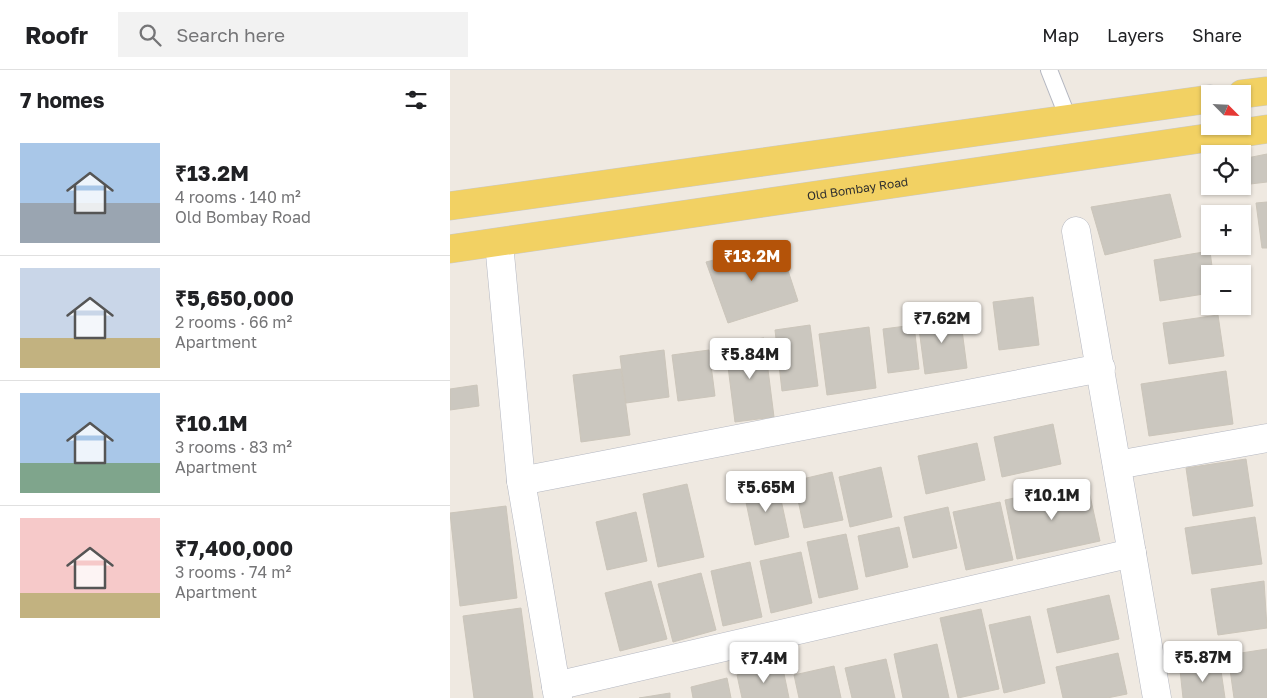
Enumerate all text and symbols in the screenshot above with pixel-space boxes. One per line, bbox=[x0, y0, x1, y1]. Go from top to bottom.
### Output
search box bbox=[118, 12, 468, 57]
text: Roofr bbox=[25, 20, 88, 49]
icon: search bbox=[136, 21, 164, 49]
text: Search here bbox=[176, 23, 285, 46]
text: Map bbox=[1042, 24, 1079, 46]
text: Layers bbox=[1107, 24, 1164, 46]
text: Share bbox=[1192, 24, 1242, 46]
north arrow bbox=[1201, 85, 1251, 135]
map controls bbox=[1201, 85, 1251, 315]
icon: filters bbox=[402, 86, 430, 114]
text: 7 homes bbox=[20, 87, 105, 113]
button: locate bbox=[1201, 145, 1251, 195]
text: ₹13.2M bbox=[175, 160, 249, 186]
icon: home bbox=[60, 163, 120, 223]
street label: Old Bombay Road bbox=[806, 174, 909, 203]
text: 4 rooms · 140 m² bbox=[175, 187, 301, 207]
button: + bbox=[1201, 205, 1251, 255]
text: Old Bombay Road bbox=[175, 207, 311, 227]
pin: ₹13.2M bbox=[711, 240, 793, 282]
text: ₹13.2M bbox=[724, 246, 780, 266]
button: − bbox=[1201, 265, 1251, 315]
text: ₹5,650,000 bbox=[175, 285, 294, 311]
icon: home bbox=[60, 288, 120, 348]
pin: ₹7.62M bbox=[901, 302, 983, 344]
text: ₹7.62M bbox=[913, 308, 971, 328]
text: 2 rooms · 66 m² bbox=[175, 312, 292, 332]
text: Apartment bbox=[175, 332, 257, 352]
pin: ₹5.84M bbox=[709, 338, 791, 380]
text: ₹5.84M bbox=[721, 344, 779, 364]
text: ₹10.1M bbox=[175, 410, 248, 436]
icon: home bbox=[60, 413, 120, 473]
text: 3 rooms · 83 m² bbox=[175, 437, 292, 457]
text: Apartment bbox=[175, 457, 257, 477]
pin: ₹5.65M bbox=[725, 470, 807, 513]
text: ₹5.65M bbox=[737, 477, 795, 497]
pin: ₹10.1M bbox=[1011, 478, 1093, 521]
text: ₹10.1M bbox=[1024, 485, 1080, 505]
text: ₹7,400,000 bbox=[175, 535, 293, 561]
icon: home bbox=[60, 538, 120, 598]
text: 3 rooms · 74 m² bbox=[175, 562, 291, 582]
text: Apartment bbox=[175, 582, 257, 602]
pin: ₹5.87M bbox=[1162, 640, 1244, 683]
pin: ₹7.4M bbox=[729, 642, 799, 684]
text: ₹5.87M bbox=[1174, 647, 1232, 667]
text: ₹7.4M bbox=[740, 648, 788, 668]

